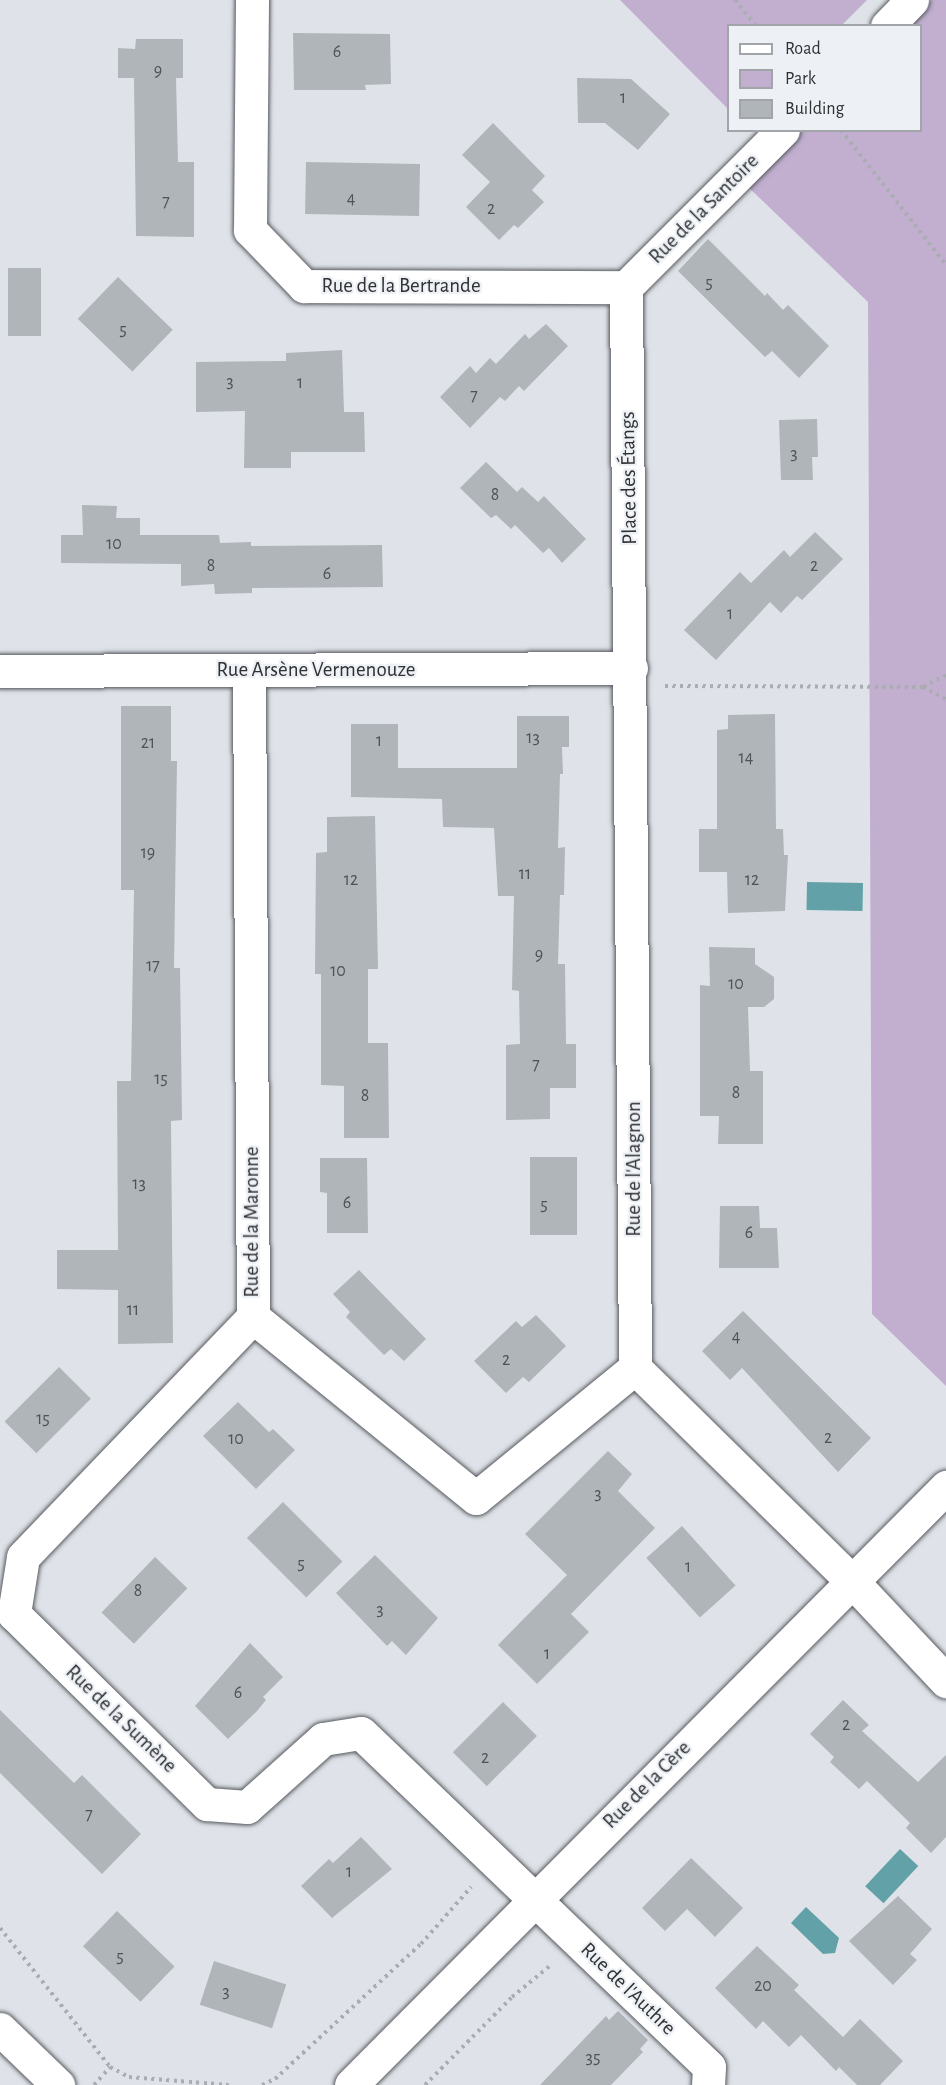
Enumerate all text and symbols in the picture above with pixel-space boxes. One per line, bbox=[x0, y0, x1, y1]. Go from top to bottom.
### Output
legend bbox=[727, 24, 922, 132]
text: Road bbox=[785, 40, 821, 58]
house number: 6 bbox=[333, 41, 341, 63]
house number: 9 bbox=[154, 60, 162, 82]
text: Park bbox=[785, 70, 816, 88]
house number: 1 bbox=[620, 87, 626, 109]
text: Building bbox=[785, 100, 844, 118]
street label: Rue de la Santoire bbox=[644, 149, 764, 269]
house number: 4 bbox=[347, 188, 355, 210]
house number: 7 bbox=[162, 191, 170, 213]
house number: 2 bbox=[487, 198, 495, 220]
house number: 5 bbox=[705, 272, 713, 294]
street label: Rue de la Bertrande bbox=[321, 273, 481, 299]
house number: 5 bbox=[119, 319, 127, 341]
house number: 3 bbox=[226, 371, 234, 393]
house number: 1 bbox=[297, 372, 303, 394]
house number: 7 bbox=[470, 385, 478, 407]
street label: Place des Étangs bbox=[615, 411, 643, 545]
house number: 3 bbox=[790, 443, 798, 465]
house number: 8 bbox=[491, 484, 499, 506]
house number: 10 bbox=[106, 533, 122, 555]
house number: 8 bbox=[207, 555, 215, 577]
house number: 2 bbox=[810, 555, 818, 577]
house number: 6 bbox=[323, 563, 331, 585]
house number: 1 bbox=[727, 603, 733, 625]
street label: Rue Arsène Vermenouze bbox=[217, 657, 415, 683]
house number: 13 bbox=[526, 727, 540, 749]
house number: 1 bbox=[376, 730, 382, 752]
house number: 21 bbox=[141, 732, 155, 754]
house number: 14 bbox=[739, 747, 753, 769]
house number: 19 bbox=[141, 842, 155, 864]
house number: 11 bbox=[519, 863, 531, 885]
house number: 12 bbox=[344, 869, 358, 891]
house number: 12 bbox=[745, 869, 759, 891]
house number: 9 bbox=[535, 944, 543, 966]
house number: 17 bbox=[146, 955, 160, 977]
house number: 10 bbox=[330, 960, 346, 982]
house number: 10 bbox=[728, 973, 744, 995]
house number: 7 bbox=[532, 1054, 540, 1076]
house number: 15 bbox=[154, 1068, 168, 1090]
house number: 8 bbox=[732, 1082, 740, 1104]
house number: 8 bbox=[361, 1085, 369, 1107]
street label: Rue de l'Alagnon bbox=[621, 1101, 647, 1237]
street label: Rue de la Maronne bbox=[239, 1146, 265, 1298]
house number: 13 bbox=[132, 1173, 146, 1195]
house number: 6 bbox=[343, 1192, 351, 1214]
house number: 5 bbox=[540, 1194, 548, 1216]
house number: 6 bbox=[745, 1222, 753, 1244]
house number: 11 bbox=[127, 1299, 139, 1321]
house number: 4 bbox=[732, 1326, 740, 1348]
house number: 2 bbox=[502, 1349, 510, 1371]
house number: 15 bbox=[36, 1408, 50, 1430]
house number: 2 bbox=[824, 1427, 832, 1449]
house number: 10 bbox=[228, 1428, 244, 1450]
house number: 3 bbox=[594, 1483, 602, 1505]
house number: 5 bbox=[297, 1553, 305, 1575]
house number: 1 bbox=[685, 1556, 691, 1578]
house number: 8 bbox=[134, 1580, 142, 1602]
house number: 3 bbox=[376, 1599, 384, 1621]
house number: 1 bbox=[544, 1643, 550, 1665]
street label: Rue de la Sumène bbox=[60, 1660, 182, 1778]
house number: 6 bbox=[234, 1682, 242, 1704]
house number: 2 bbox=[842, 1714, 850, 1736]
street label: Rue de la Cère bbox=[598, 1736, 696, 1834]
house number: 2 bbox=[481, 1747, 489, 1769]
house number: 7 bbox=[85, 1804, 93, 1826]
house number: 1 bbox=[346, 1861, 352, 1883]
street label: Rue de l'Authre bbox=[575, 1937, 681, 2041]
house number: 5 bbox=[116, 1946, 124, 1968]
house number: 20 bbox=[754, 1975, 772, 1997]
house number: 3 bbox=[222, 1981, 230, 2003]
house number: 35 bbox=[586, 2047, 600, 2069]

